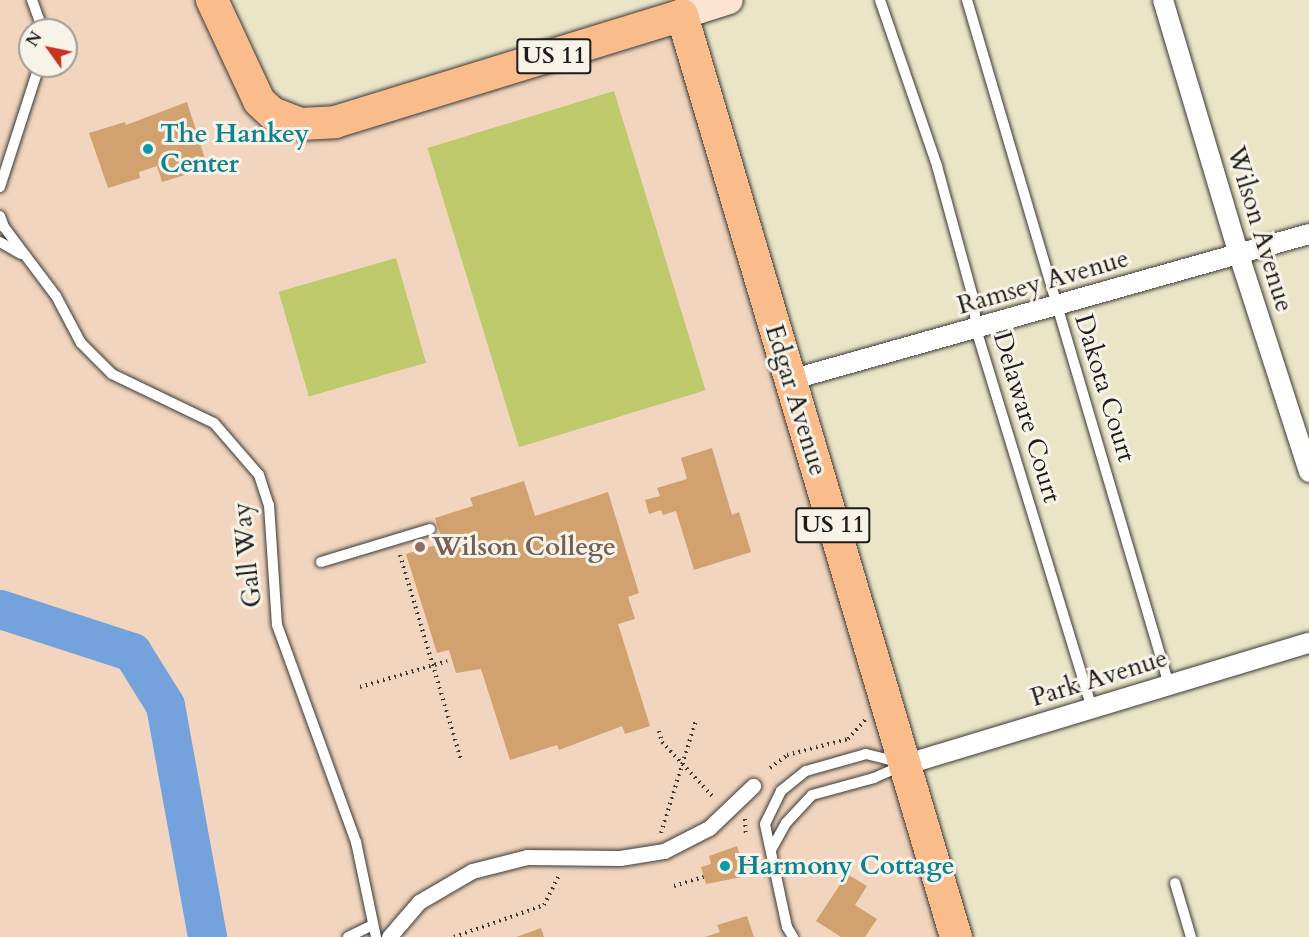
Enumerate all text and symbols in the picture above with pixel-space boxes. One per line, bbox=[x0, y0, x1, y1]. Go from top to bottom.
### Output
north arrow bbox=[18, 18, 78, 78]
text: N bbox=[22, 27, 48, 51]
road number: US 11 bbox=[515, 35, 593, 77]
place label: The Hankey Center bbox=[160, 118, 309, 180]
marker: The Hankey Center bbox=[141, 142, 155, 156]
street label: Wilson Avenue bbox=[1220, 142, 1300, 316]
street label: Ramsey Avenue bbox=[954, 243, 1132, 321]
street label: Dakota Court bbox=[1068, 310, 1142, 466]
street label: Edgar Avenue bbox=[758, 321, 834, 479]
street label: Delaware Court bbox=[986, 328, 1068, 506]
street label: Gall Way bbox=[226, 501, 268, 609]
road number: US 11 bbox=[794, 504, 872, 546]
place label: Wilson College bbox=[432, 531, 616, 563]
marker: Wilson College bbox=[413, 540, 427, 554]
street label: Park Avenue bbox=[1027, 642, 1171, 714]
place label: Harmony Cottage bbox=[737, 850, 955, 882]
marker: Harmony Cottage bbox=[718, 859, 732, 873]

